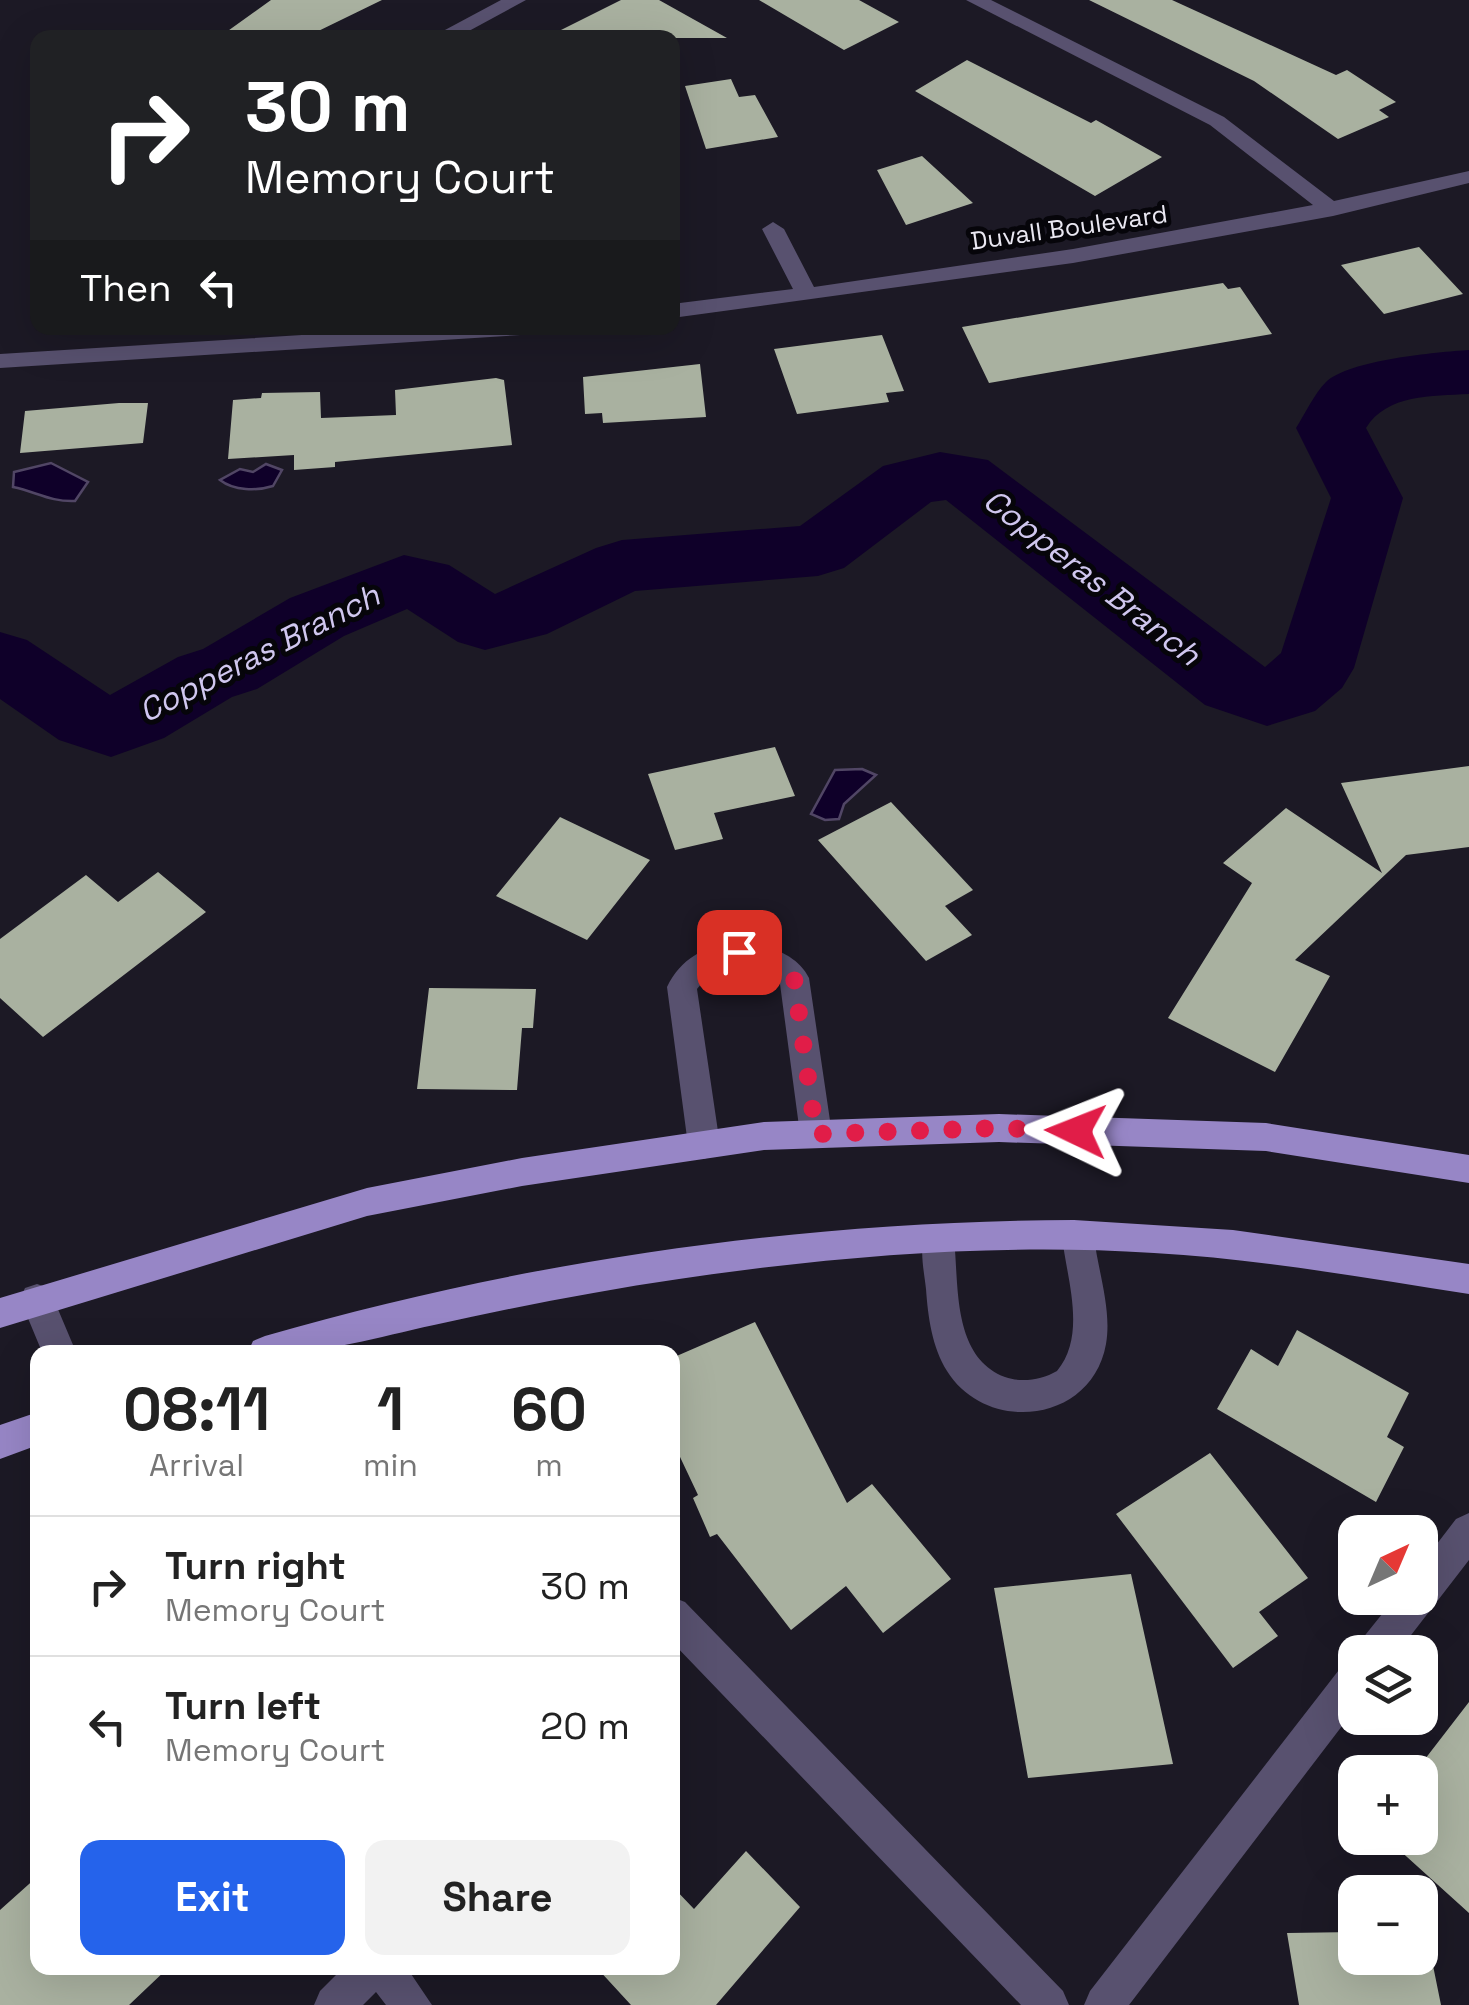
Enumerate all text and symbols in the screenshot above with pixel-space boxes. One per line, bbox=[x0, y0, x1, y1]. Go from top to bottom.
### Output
text: 30 m bbox=[245, 62, 410, 151]
icon: right bbox=[80, 70, 210, 200]
text: Memory Court bbox=[245, 149, 555, 206]
street label: Duvall Boulevard bbox=[969, 197, 1169, 257]
icon: left bbox=[191, 260, 246, 315]
text: Then bbox=[80, 264, 171, 312]
water label: Copperas Branch bbox=[975, 480, 1210, 675]
water label: Copperas Branch bbox=[132, 574, 387, 731]
pin bbox=[697, 910, 782, 995]
icon: arrive bbox=[712, 925, 767, 980]
position arrow bbox=[1024, 1079, 1128, 1183]
text: 08:11 bbox=[123, 1371, 270, 1448]
text: 1 bbox=[377, 1371, 404, 1448]
text: 60 bbox=[511, 1371, 587, 1448]
text: Arrival bbox=[149, 1445, 244, 1485]
text: min bbox=[363, 1445, 418, 1485]
text: m bbox=[535, 1445, 563, 1485]
north arrow bbox=[1338, 1515, 1438, 1615]
map controls bbox=[1338, 1515, 1438, 1975]
text: Turn right bbox=[165, 1542, 346, 1590]
icon: right bbox=[80, 1559, 135, 1614]
text: 30 m bbox=[540, 1562, 630, 1610]
text: Memory Court bbox=[165, 1590, 385, 1630]
button: layers bbox=[1338, 1635, 1438, 1735]
text: Turn left bbox=[165, 1682, 321, 1730]
icon: left bbox=[80, 1699, 135, 1754]
text: 20 m bbox=[540, 1702, 630, 1750]
text: Memory Court bbox=[165, 1730, 385, 1770]
button: + bbox=[1338, 1755, 1438, 1855]
button: Exit bbox=[80, 1840, 345, 1955]
button: Share bbox=[365, 1840, 630, 1955]
button: − bbox=[1338, 1875, 1438, 1975]

